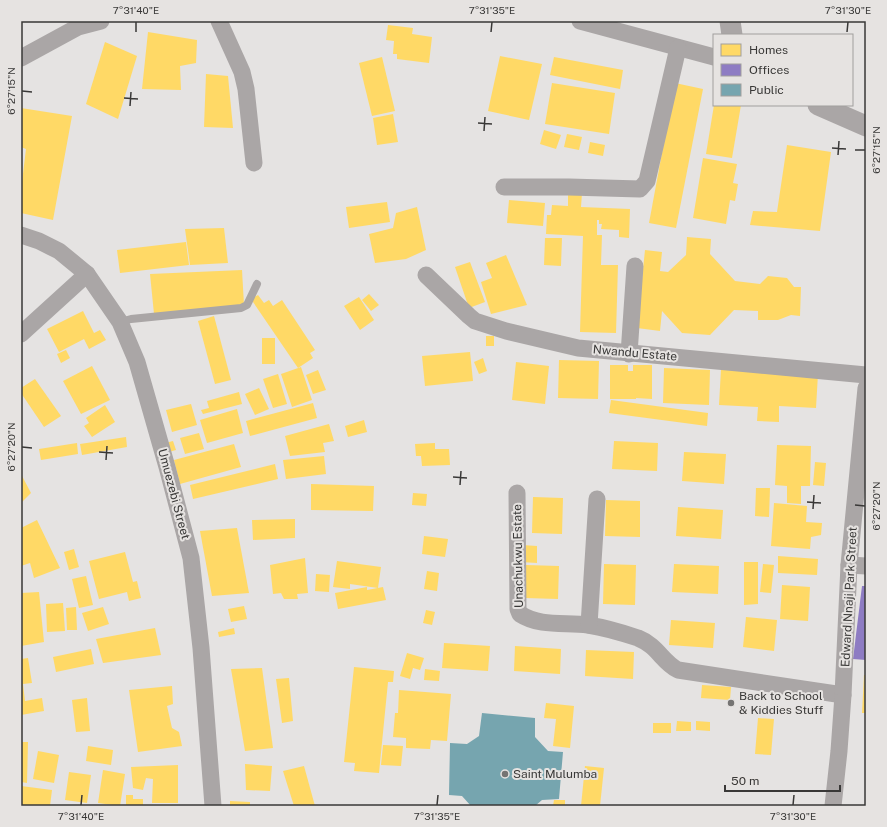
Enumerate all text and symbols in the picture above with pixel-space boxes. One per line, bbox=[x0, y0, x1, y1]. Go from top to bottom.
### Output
text: 7°31'40"E bbox=[113, 4, 159, 16]
text: 7°31'35"E bbox=[469, 4, 515, 16]
text: 7°31'30"E bbox=[825, 4, 871, 16]
legend bbox=[713, 34, 853, 106]
text: Homes bbox=[749, 43, 788, 57]
text: Offices bbox=[749, 63, 789, 77]
text: 6°27'15"N bbox=[5, 67, 17, 115]
text: Public bbox=[749, 83, 784, 97]
text: 6°27'15"N bbox=[870, 126, 882, 174]
street label: Nwandu Estate bbox=[592, 342, 678, 364]
text: 6°27'20"N bbox=[5, 422, 17, 472]
street label: Umuezebi Street bbox=[155, 447, 193, 541]
text: 6°27'20"N bbox=[870, 481, 882, 531]
street label: Unachukwu Estate bbox=[510, 504, 526, 608]
street label: Edward Nnaji Park Street bbox=[838, 526, 860, 667]
place label: Back to School & Kiddies Stuff bbox=[739, 689, 823, 717]
marker: Back to School & Kiddies Stuff bbox=[726, 698, 736, 708]
place label: Saint Mulumba bbox=[513, 767, 597, 781]
scale bar bbox=[725, 767, 840, 793]
marker: Saint Mulumba bbox=[500, 769, 510, 779]
text: 50 m bbox=[731, 774, 759, 788]
text: 7°31'40"E bbox=[58, 810, 104, 822]
text: 7°31'35"E bbox=[414, 810, 460, 822]
text: 7°31'30"E bbox=[770, 810, 816, 822]

